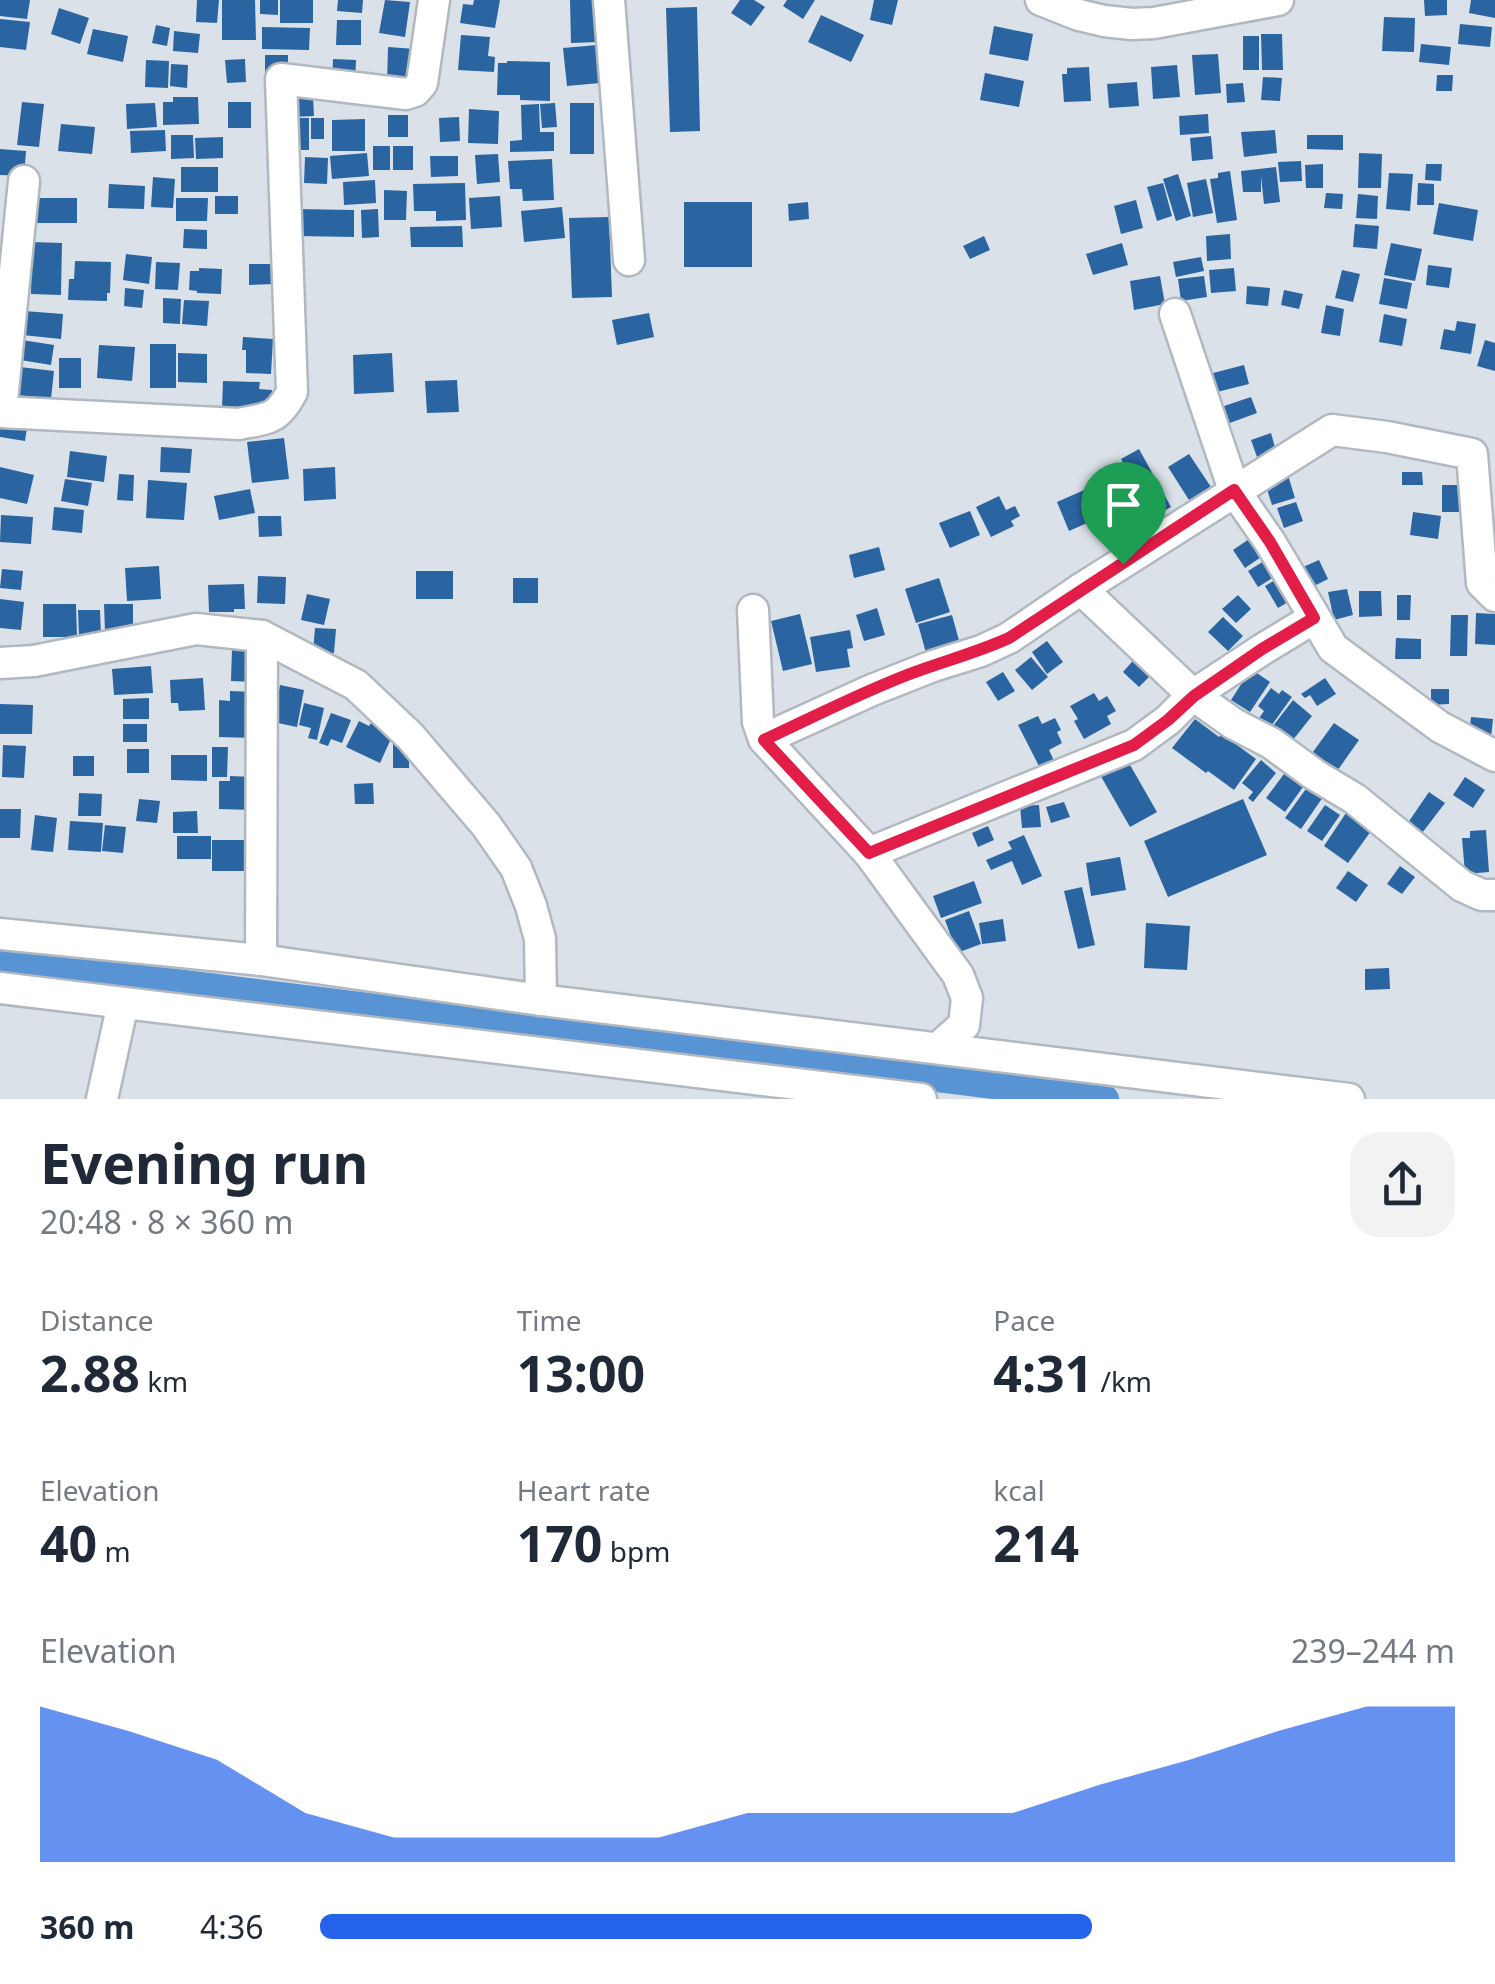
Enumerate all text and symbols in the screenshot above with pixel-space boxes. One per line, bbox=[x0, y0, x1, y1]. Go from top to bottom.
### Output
pin bbox=[1081, 462, 1166, 565]
icon: arrive bbox=[1096, 477, 1151, 532]
text: Evening run bbox=[40, 1125, 368, 1200]
button: share bbox=[1350, 1132, 1455, 1237]
text: 20:48 · 8 × 360 m bbox=[40, 1200, 293, 1243]
text: Distance bbox=[40, 1301, 153, 1339]
text: Time bbox=[517, 1301, 581, 1339]
text: Pace bbox=[993, 1301, 1055, 1339]
text: 2.88 bbox=[40, 1339, 140, 1407]
text: 13:00 bbox=[517, 1339, 645, 1407]
text: 4:31 bbox=[993, 1339, 1093, 1407]
text: km bbox=[140, 1362, 188, 1400]
text: /km bbox=[1093, 1362, 1152, 1400]
text: Elevation bbox=[40, 1471, 160, 1509]
text: Heart rate bbox=[517, 1471, 650, 1509]
text: kcal bbox=[993, 1471, 1045, 1509]
text: 40 bbox=[40, 1509, 97, 1577]
text: 170 bbox=[517, 1509, 602, 1577]
text: 214 bbox=[993, 1509, 1079, 1577]
text: m bbox=[97, 1532, 131, 1570]
text: bpm bbox=[602, 1532, 670, 1570]
text: Elevation bbox=[40, 1629, 177, 1672]
text: 239–244 m bbox=[1291, 1629, 1455, 1672]
text: 360 m bbox=[40, 1905, 134, 1948]
text: 4:36 bbox=[200, 1905, 264, 1948]

